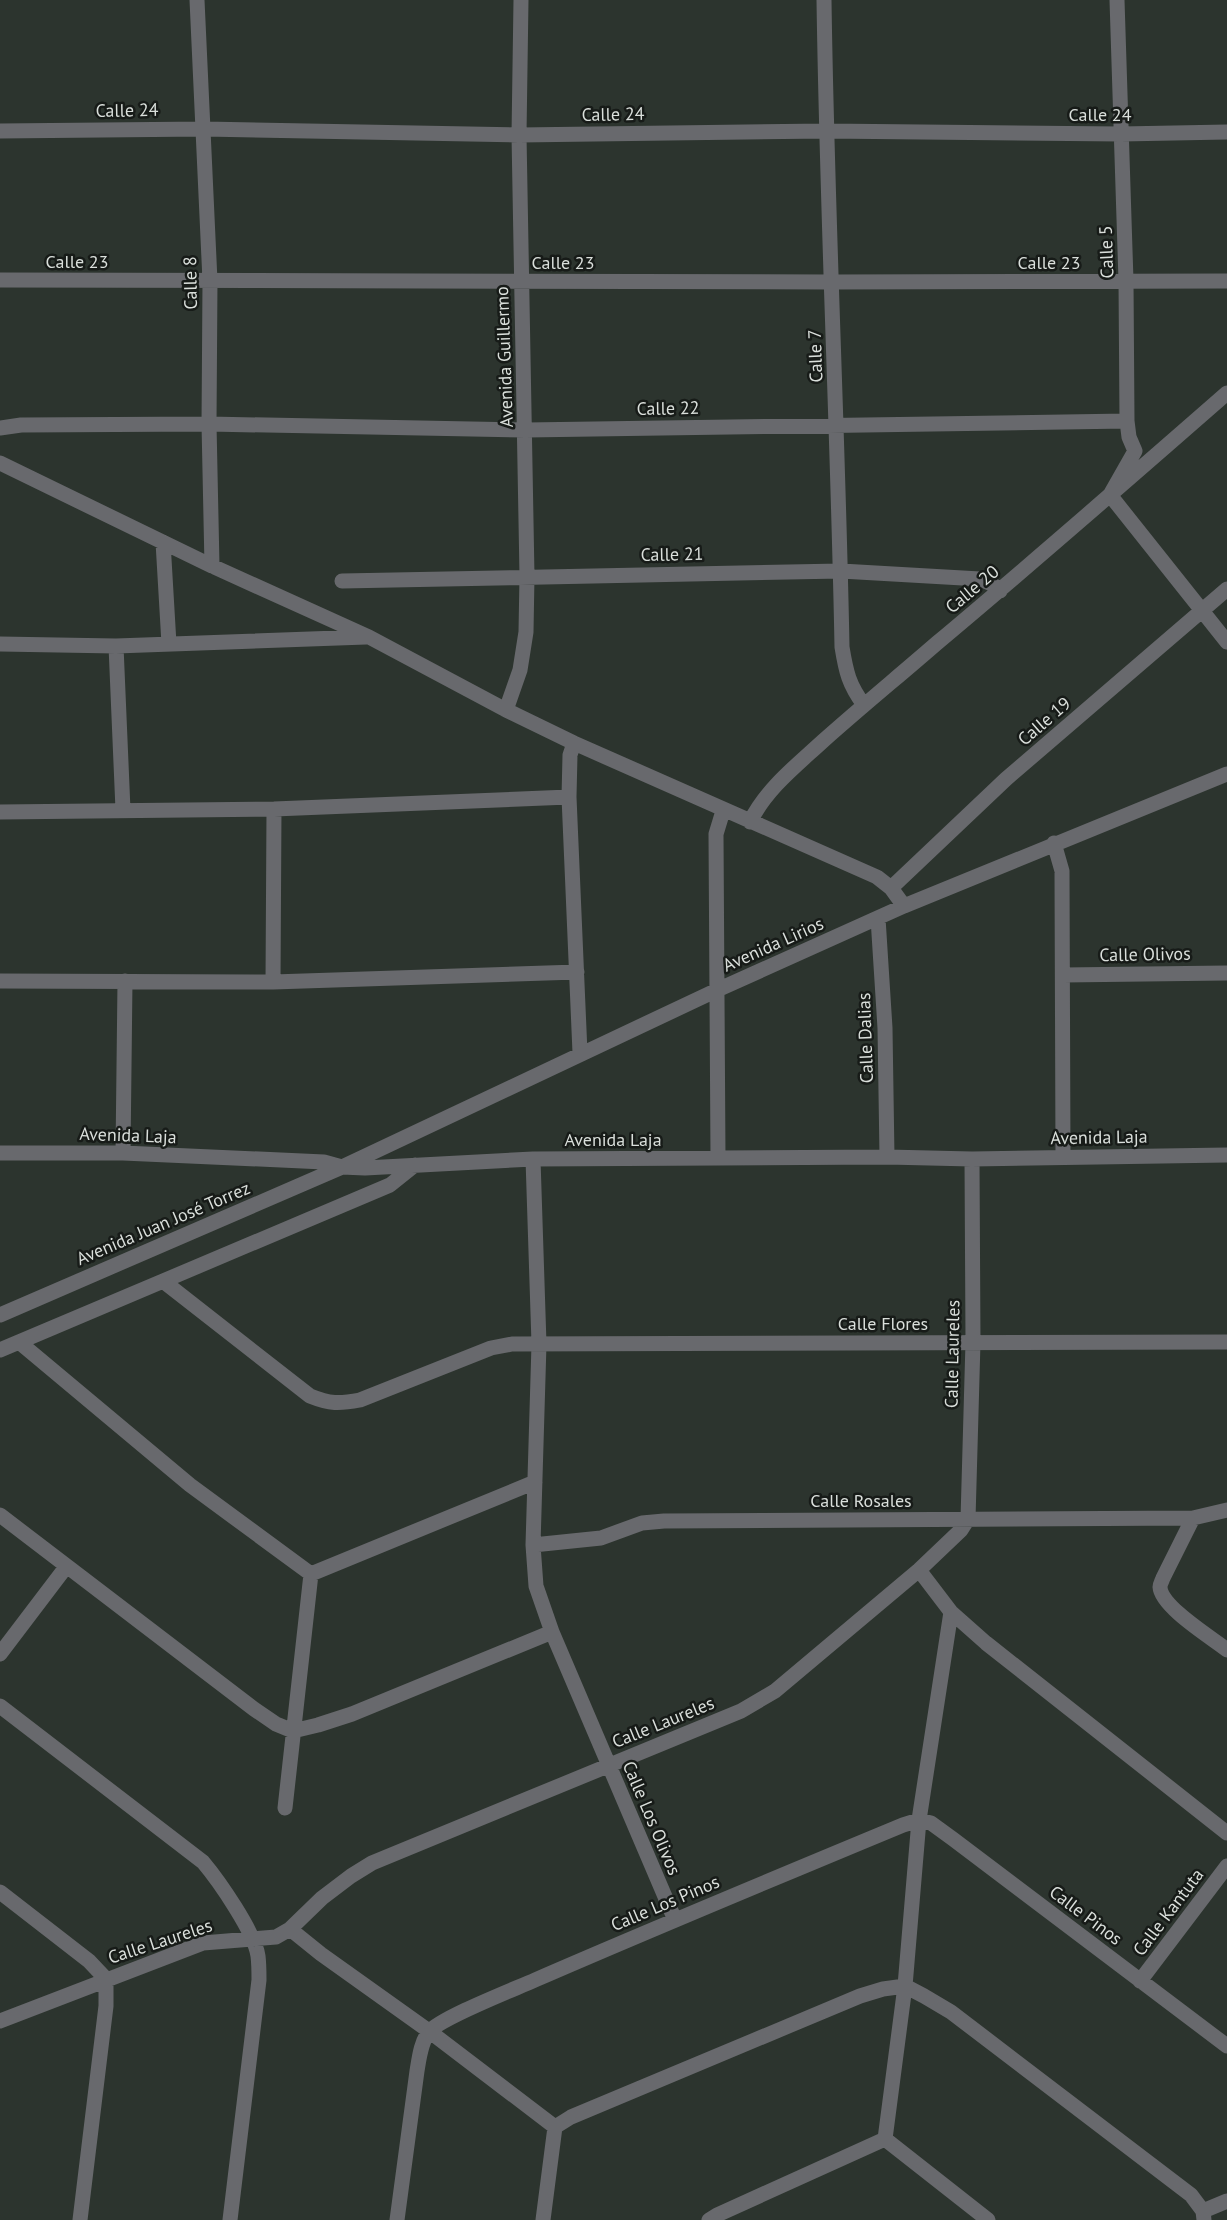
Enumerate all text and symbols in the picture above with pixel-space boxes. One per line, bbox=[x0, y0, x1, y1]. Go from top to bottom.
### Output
street label: Calle 24 bbox=[95, 98, 159, 122]
street label: Calle 24 bbox=[581, 102, 645, 126]
street label: Calle 24 bbox=[1069, 103, 1132, 126]
street label: Calle 5 bbox=[1094, 225, 1118, 279]
street label: Calle 23 bbox=[46, 250, 108, 273]
street label: Calle 23 bbox=[532, 251, 594, 274]
street label: Calle 23 bbox=[1018, 251, 1080, 274]
street label: Calle 8 bbox=[178, 256, 202, 310]
street label: Avenida Guillermo bbox=[490, 286, 518, 428]
street label: Calle 7 bbox=[803, 329, 827, 383]
street label: Calle 22 bbox=[636, 396, 700, 420]
street label: Calle 21 bbox=[640, 542, 704, 566]
street label: Calle 20 bbox=[940, 560, 1004, 618]
street label: Calle 19 bbox=[1013, 692, 1075, 750]
street label: Avenida Lirios bbox=[719, 912, 827, 976]
street label: Calle Olivos bbox=[1099, 942, 1191, 966]
street label: Calle Dalias bbox=[852, 992, 878, 1084]
street label: Avenida Laja bbox=[79, 1122, 177, 1148]
street label: Avenida Laja bbox=[1050, 1125, 1148, 1149]
street label: Avenida Laja bbox=[564, 1128, 662, 1151]
street label: Avenida Juan José Torrez bbox=[73, 1176, 253, 1270]
street label: Calle Laureles bbox=[940, 1300, 964, 1408]
street label: Calle Flores bbox=[838, 1312, 928, 1335]
street label: Calle Rosales bbox=[810, 1489, 912, 1512]
street label: Calle Laureles bbox=[609, 1691, 717, 1753]
street label: Calle Los Olivos bbox=[618, 1757, 686, 1879]
street label: Calle Kantuta bbox=[1128, 1864, 1208, 1960]
street label: Calle Los Pinos bbox=[607, 1870, 723, 1936]
street label: Calle Pinos bbox=[1045, 1880, 1127, 1950]
street label: Calle Laureles bbox=[105, 1913, 215, 1969]

